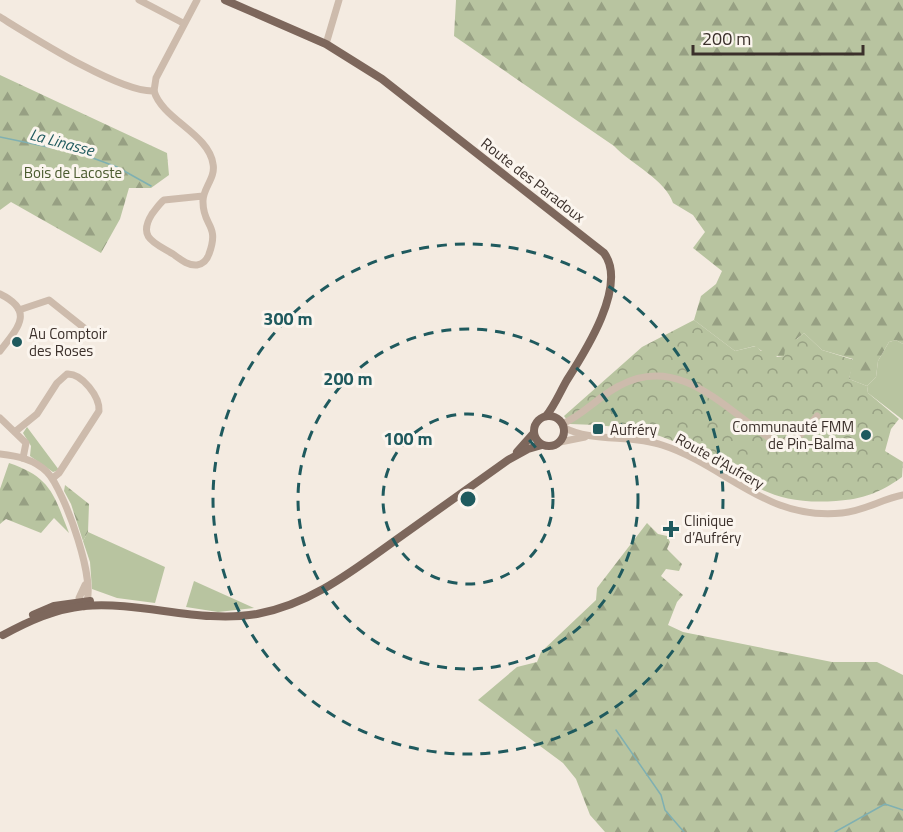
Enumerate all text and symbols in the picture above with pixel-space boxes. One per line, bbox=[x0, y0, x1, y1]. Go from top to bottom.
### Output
scale bar bbox=[693, 18, 862, 56]
text: 200 m bbox=[702, 25, 751, 52]
water label: La Linasse bbox=[27, 122, 98, 162]
street label: Route des Paradoux bbox=[476, 132, 590, 228]
park label: Bois de Lacoste bbox=[24, 161, 122, 184]
text: 300 m bbox=[263, 305, 313, 332]
place label: Au Comptoir des Roses bbox=[29, 322, 107, 362]
marker: Au Comptoir des Roses bbox=[10, 335, 24, 349]
text: 200 m bbox=[323, 365, 373, 392]
place label: Communauté FMM de Pin-Balma bbox=[732, 415, 854, 455]
place label: Aufréry bbox=[610, 418, 657, 441]
marker: Aufréry bbox=[591, 422, 605, 436]
text: 100 m bbox=[383, 425, 433, 452]
street label: Route d'Aufrery bbox=[671, 427, 769, 495]
marker: Communauté FMM de Pin-Balma bbox=[859, 428, 873, 442]
centre of rings bbox=[458, 489, 478, 509]
place label: Clinique d’Aufréry bbox=[684, 509, 741, 549]
marker: Clinique d’Aufréry bbox=[662, 520, 680, 538]

